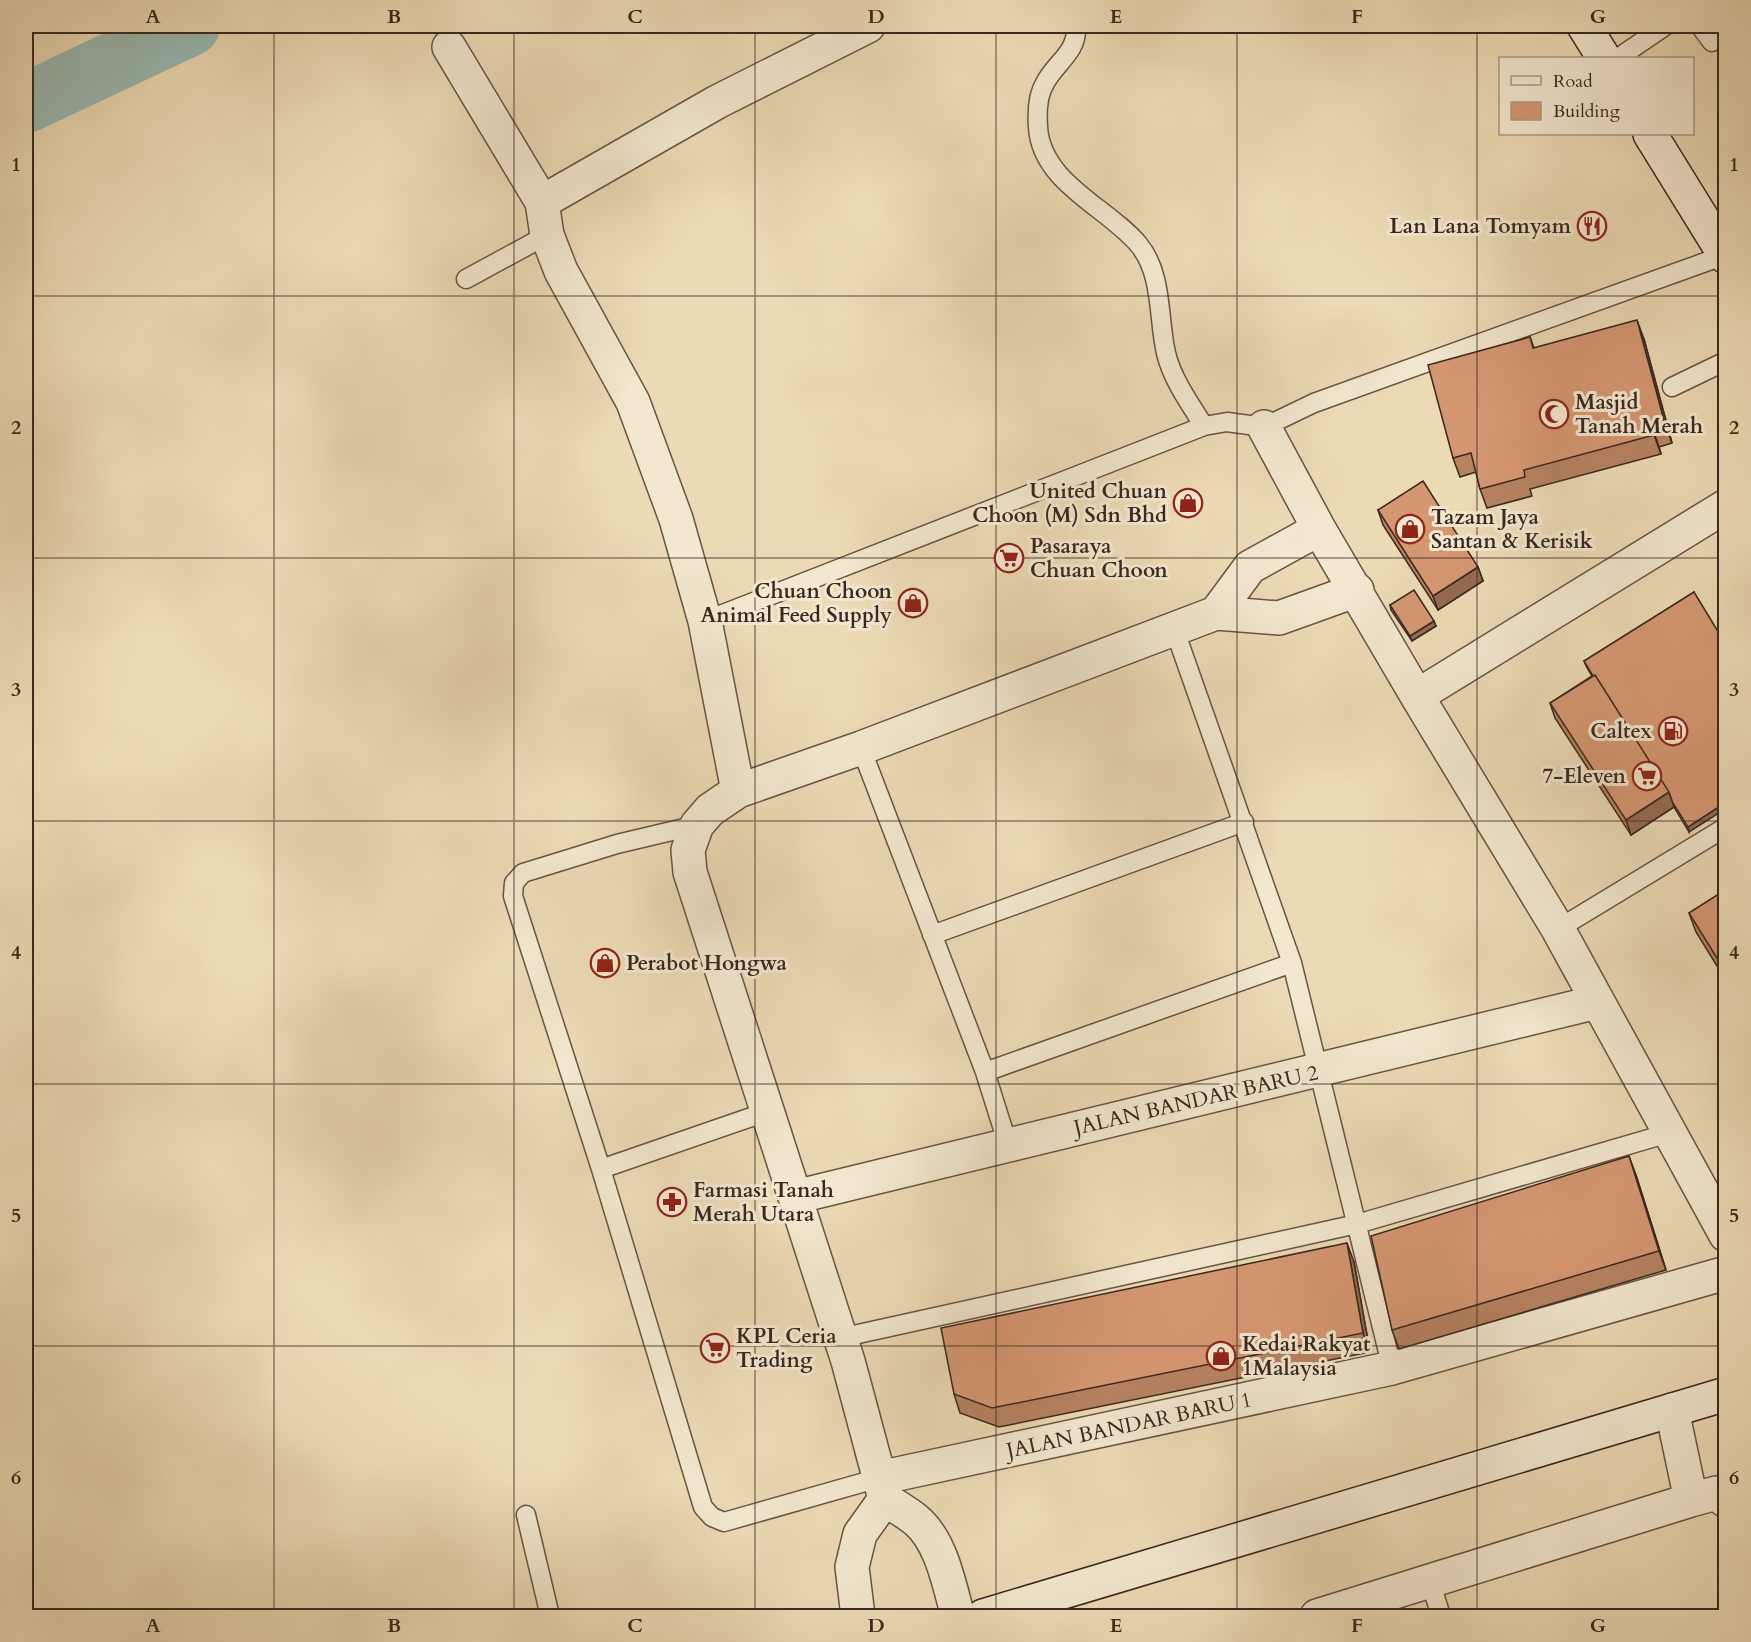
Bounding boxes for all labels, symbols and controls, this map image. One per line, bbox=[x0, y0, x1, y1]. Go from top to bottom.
text: A bbox=[145, 3, 161, 30]
text: B bbox=[387, 3, 401, 30]
text: C bbox=[627, 3, 643, 30]
text: D bbox=[867, 3, 885, 30]
text: E bbox=[1110, 3, 1122, 30]
text: F bbox=[1351, 3, 1363, 30]
text: G bbox=[1590, 3, 1606, 30]
legend bbox=[1499, 57, 1694, 135]
text: Road bbox=[1553, 69, 1593, 94]
text: Building bbox=[1553, 99, 1621, 124]
text: 1 bbox=[11, 151, 21, 178]
text: 1 bbox=[1729, 151, 1739, 178]
restaurant icon: Lan Lana Tomyam bbox=[1576, 210, 1608, 242]
place label: Lan Lana Tomyam bbox=[1389, 212, 1572, 241]
place label: Masjid Tanah Merah bbox=[1575, 388, 1703, 441]
mosque icon: Masjid Tanah Merah bbox=[1538, 398, 1570, 430]
text: 2 bbox=[11, 414, 21, 441]
text: 2 bbox=[1729, 414, 1739, 441]
place label: United Chuan Choon (M) Sdn Bhd bbox=[972, 477, 1167, 530]
shop icon: United Chuan Choon (M) Sdn Bhd bbox=[1172, 487, 1204, 519]
place label: Tazam Jaya Santan & Kerisik bbox=[1431, 503, 1593, 556]
shop icon: Tazam Jaya Santan & Kerisik bbox=[1394, 513, 1426, 545]
place label: Pasaraya Chuan Choon bbox=[1030, 532, 1168, 585]
supermarket icon: Pasaraya Chuan Choon bbox=[993, 542, 1025, 574]
place label: Chuan Choon Animal Feed Supply bbox=[701, 577, 893, 630]
shop icon: Chuan Choon Animal Feed Supply bbox=[897, 587, 929, 619]
text: 3 bbox=[11, 676, 21, 703]
text: 3 bbox=[1729, 676, 1739, 703]
fuel station icon: Caltex bbox=[1657, 715, 1689, 747]
place label: Caltex bbox=[1590, 717, 1653, 746]
supermarket icon: 7-Eleven bbox=[1631, 760, 1663, 792]
place label: 7-Eleven bbox=[1542, 762, 1627, 791]
text: 4 bbox=[11, 939, 21, 966]
text: 4 bbox=[1729, 939, 1739, 966]
shop icon: Perabot Hongwa bbox=[589, 947, 621, 979]
place label: Perabot Hongwa bbox=[626, 949, 787, 978]
street label: JALAN BANDAR BARU 2 bbox=[1068, 1058, 1321, 1143]
place label: Farmasi Tanah Merah Utara bbox=[693, 1176, 834, 1229]
pharmacy icon: Farmasi Tanah Merah Utara bbox=[656, 1186, 688, 1218]
text: 5 bbox=[11, 1202, 21, 1229]
text: 5 bbox=[1729, 1202, 1739, 1229]
place label: KPL Ceria Trading bbox=[736, 1322, 837, 1375]
place label: Kedai Rakyat 1Malaysia bbox=[1242, 1330, 1371, 1383]
supermarket icon: KPL Ceria Trading bbox=[699, 1332, 731, 1364]
shop icon: Kedai Rakyat 1Malaysia bbox=[1205, 1340, 1237, 1372]
street label: JALAN BANDAR BARU 1 bbox=[1001, 1385, 1254, 1466]
text: 6 bbox=[11, 1464, 21, 1491]
text: 6 bbox=[1729, 1464, 1739, 1491]
text: A bbox=[145, 1612, 161, 1639]
text: B bbox=[387, 1612, 401, 1639]
text: C bbox=[627, 1612, 643, 1639]
text: D bbox=[867, 1612, 885, 1639]
text: E bbox=[1110, 1612, 1122, 1639]
text: F bbox=[1351, 1612, 1363, 1639]
text: G bbox=[1590, 1612, 1606, 1639]

